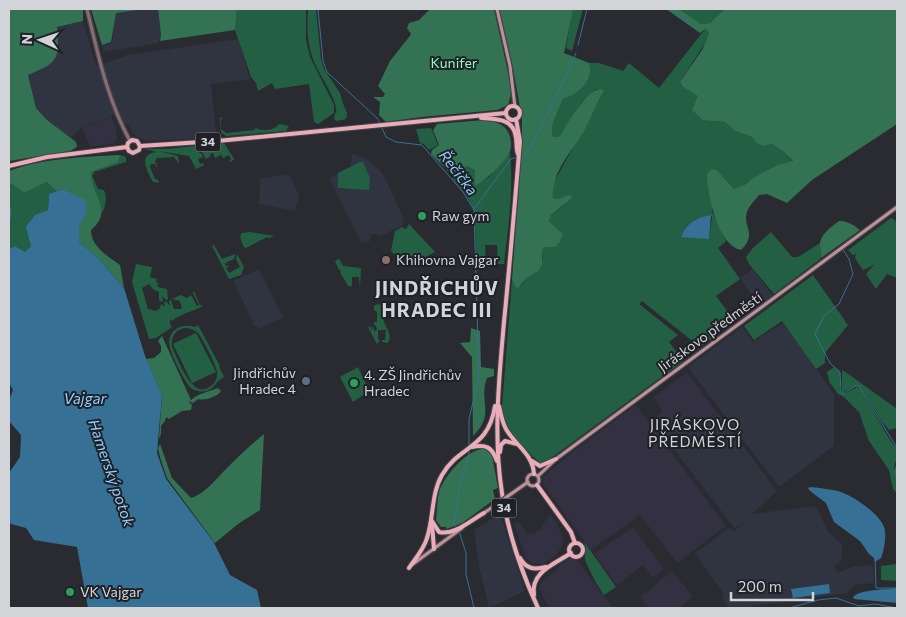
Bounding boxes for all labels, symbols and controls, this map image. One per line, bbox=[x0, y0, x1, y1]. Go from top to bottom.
north arrow bbox=[15, 15, 65, 65]
text: N bbox=[18, 34, 35, 45]
park label: Kunifer bbox=[431, 54, 478, 71]
road number: 34 bbox=[196, 132, 220, 152]
water label: Řečička bbox=[436, 146, 483, 199]
place label: Raw gym bbox=[432, 207, 489, 224]
marker: Raw gym bbox=[416, 210, 428, 222]
place label: Khihovna Vajgar bbox=[396, 251, 499, 268]
marker: Khihovna Vajgar bbox=[380, 254, 392, 266]
district label: JINDŘICHŮV HRADEC III bbox=[375, 274, 499, 321]
street label: Jiráskovo předměstí bbox=[654, 288, 765, 375]
place label: Jindřichův Hradec 4 bbox=[233, 364, 297, 397]
place label: 4. ZŠ Jindřichův Hradec bbox=[364, 366, 462, 399]
marker: Jindřichův Hradec 4 bbox=[300, 375, 312, 387]
marker: 4. ZŠ Jindřichův Hradec bbox=[348, 377, 360, 389]
water label: Vajgar bbox=[63, 389, 108, 407]
district label: JIRÁSKOVO PŘEDMĚSTÍ bbox=[648, 414, 742, 450]
water label: Hamerský potok bbox=[85, 417, 139, 529]
road number: 34 bbox=[492, 498, 516, 518]
scale bar bbox=[731, 570, 814, 602]
text: 200 m bbox=[738, 577, 782, 595]
place label: VK Vajgar bbox=[80, 583, 142, 600]
marker: VK Vajgar bbox=[64, 586, 76, 598]

